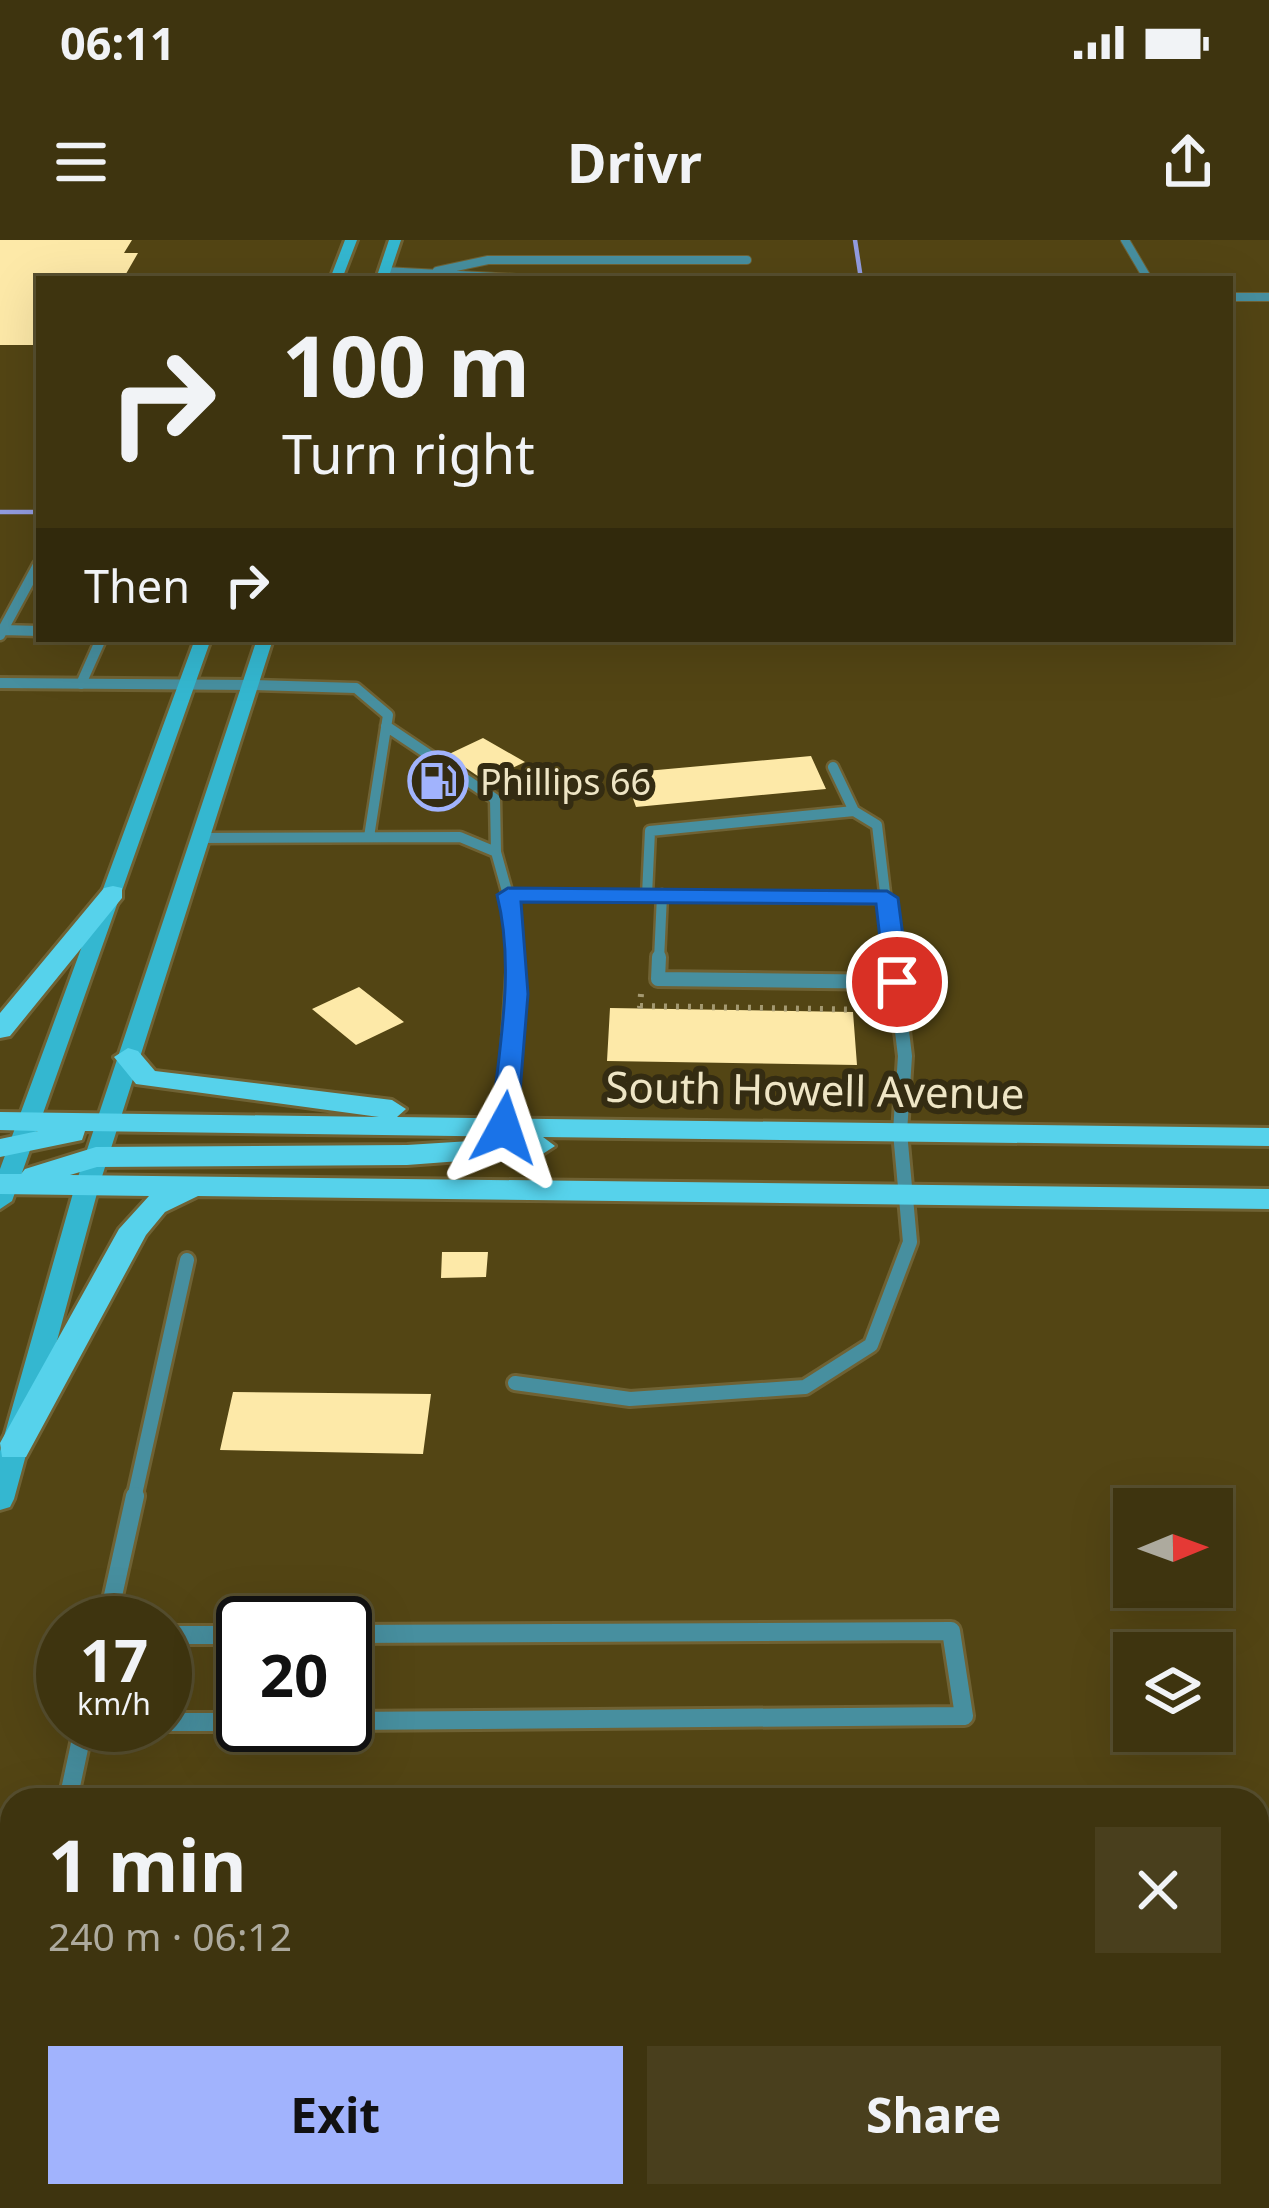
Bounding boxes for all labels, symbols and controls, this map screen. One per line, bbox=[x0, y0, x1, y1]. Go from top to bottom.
text: 06:11 bbox=[60, 12, 176, 73]
text: Drivr bbox=[567, 125, 702, 199]
icon: menu bbox=[48, 129, 114, 195]
icon: share bbox=[1155, 129, 1221, 195]
text: 100 m bbox=[282, 307, 530, 422]
icon: right bbox=[84, 324, 240, 480]
text: Turn right bbox=[282, 416, 535, 490]
icon: right bbox=[214, 552, 280, 618]
text: Then bbox=[84, 555, 190, 616]
fuel station icon: Phillips 66 bbox=[407, 750, 469, 812]
place label: Phillips 66 bbox=[480, 757, 651, 806]
pin bbox=[846, 931, 948, 1033]
icon: arrive bbox=[864, 949, 930, 1015]
street label: South Howell Avenue bbox=[605, 1057, 1025, 1121]
position arrow bbox=[441, 1065, 567, 1191]
north arrow bbox=[1113, 1488, 1233, 1608]
map controls bbox=[1113, 1488, 1233, 1752]
speed limit sign: 20 bbox=[216, 1596, 372, 1752]
text: 17 bbox=[80, 1618, 148, 1700]
button: layers bbox=[1113, 1632, 1233, 1752]
text: km/h bbox=[77, 1683, 151, 1724]
text: 1 min bbox=[48, 1815, 246, 1913]
button: close bbox=[1095, 1827, 1221, 1953]
text: 240 m · 06:12 bbox=[48, 1909, 292, 1962]
button: Exit bbox=[48, 2046, 623, 2184]
button: Share bbox=[647, 2046, 1221, 2184]

